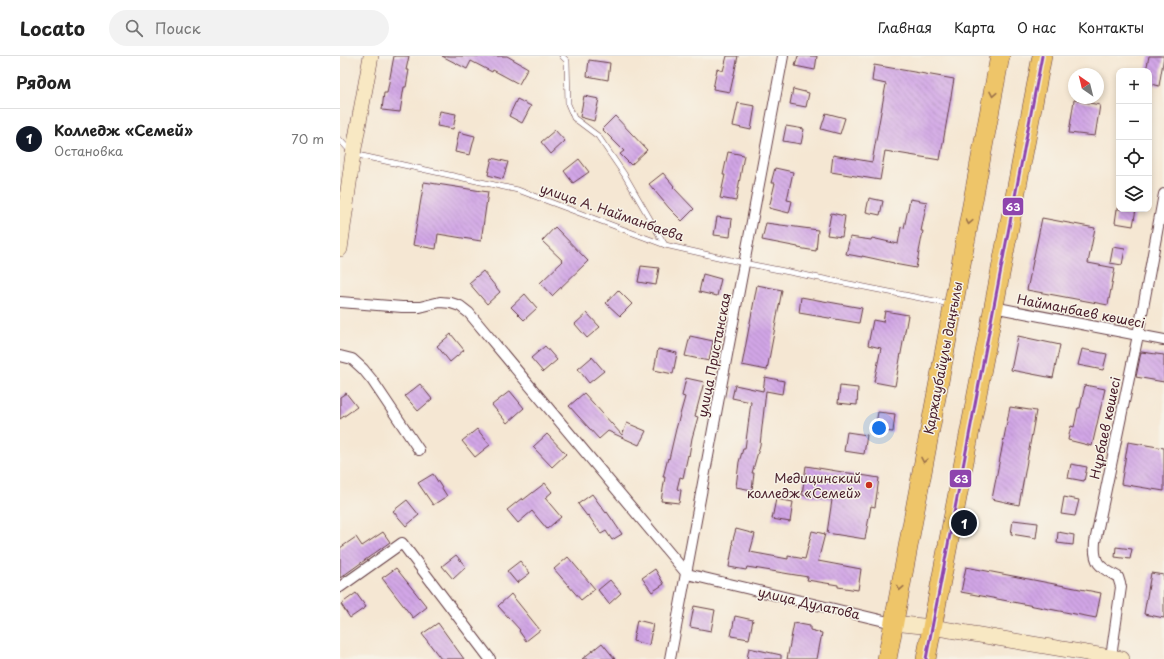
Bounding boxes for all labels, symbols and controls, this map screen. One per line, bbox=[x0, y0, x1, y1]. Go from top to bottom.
search box bbox=[109, 10, 389, 46]
text: Locato bbox=[20, 14, 85, 42]
text: Поиск bbox=[155, 16, 201, 39]
icon: search bbox=[123, 17, 145, 39]
text: Главная bbox=[878, 17, 932, 38]
text: Карта bbox=[954, 17, 995, 38]
text: О нас bbox=[1017, 17, 1056, 38]
text: Контакты bbox=[1078, 17, 1144, 38]
north arrow bbox=[1068, 68, 1104, 104]
map controls bbox=[1116, 68, 1152, 212]
button: + bbox=[1116, 68, 1152, 104]
text: Рядом bbox=[16, 69, 71, 95]
one-way arrow bbox=[989, 91, 997, 97]
button: − bbox=[1116, 104, 1152, 140]
text: Колледж «Семей» bbox=[54, 118, 193, 141]
text: 1 bbox=[26, 129, 32, 148]
text: 70 m bbox=[291, 129, 324, 148]
button: locate bbox=[1116, 140, 1152, 176]
text: Остановка bbox=[54, 141, 123, 160]
button: layers bbox=[1116, 176, 1152, 212]
street label: улица А. Найманбаева bbox=[538, 178, 688, 245]
line badge: 63 bbox=[1002, 197, 1024, 216]
text: 63 bbox=[1006, 198, 1020, 215]
one-way arrow bbox=[965, 219, 973, 225]
street label: Қаржаубайұлы даңғылы bbox=[918, 280, 967, 436]
street label: Найманбаев көшесі bbox=[1015, 289, 1147, 332]
street label: улица Пристанская bbox=[692, 291, 735, 419]
street label: Нұрбаев көшесі bbox=[1084, 375, 1125, 481]
your location bbox=[869, 418, 889, 438]
one-way arrow bbox=[920, 457, 929, 463]
place label: Медицинский колледж «Семей» bbox=[747, 468, 861, 502]
line badge: 63 bbox=[949, 469, 972, 488]
text: 63 bbox=[954, 470, 968, 487]
marker: Медицинский колледж «Семей» bbox=[864, 480, 874, 490]
pin: 1 bbox=[951, 508, 977, 538]
street label: улица Дулатова bbox=[756, 582, 863, 624]
one-way arrow bbox=[896, 585, 905, 591]

